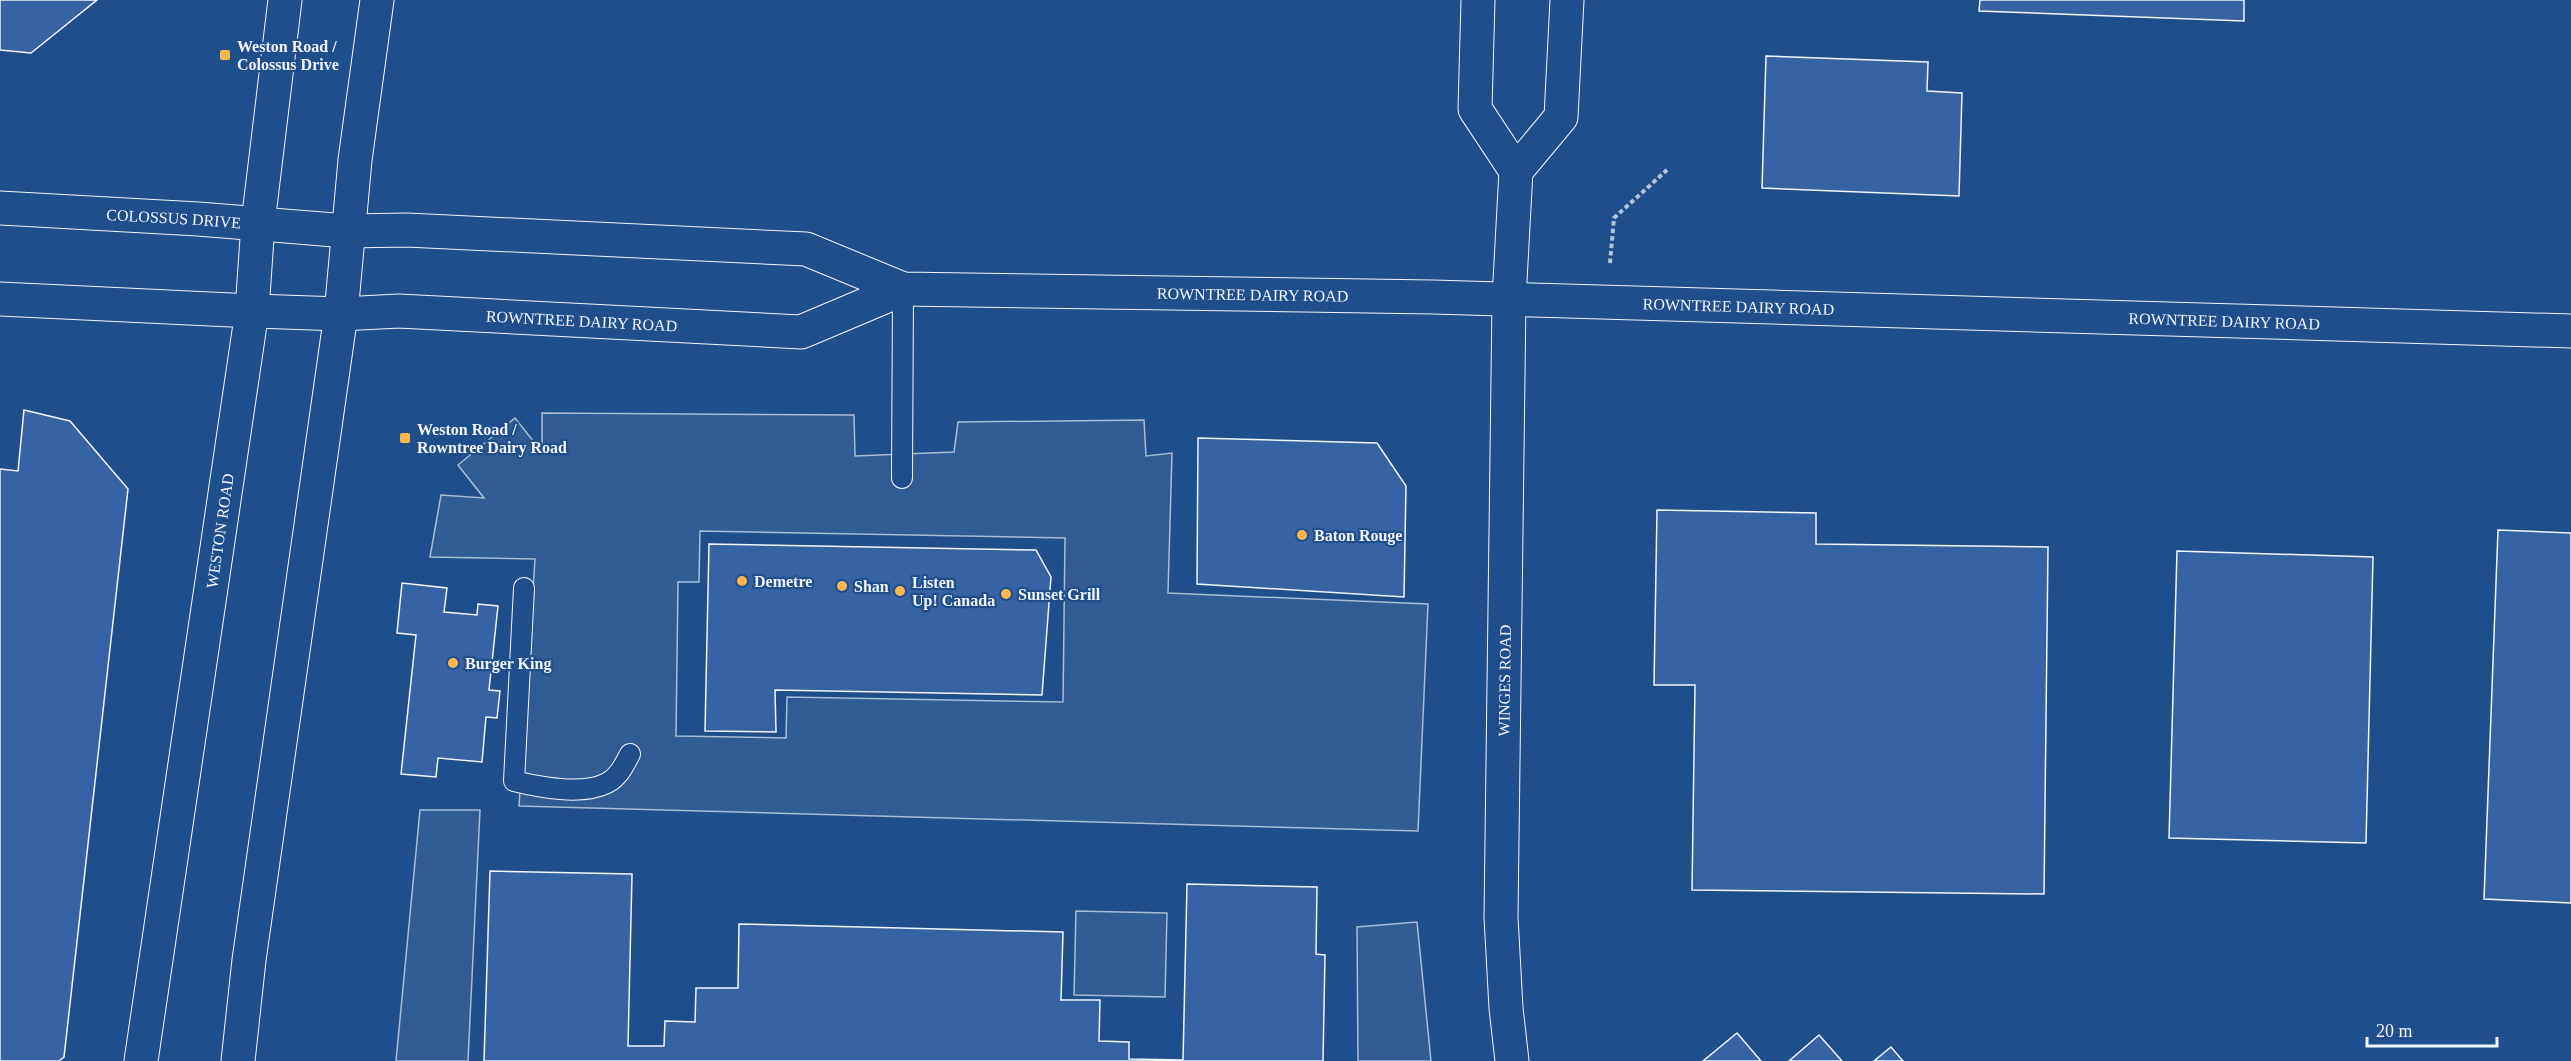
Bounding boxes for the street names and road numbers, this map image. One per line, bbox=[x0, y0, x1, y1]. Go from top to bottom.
street label: COLOSSUS DRIVE bbox=[106, 206, 242, 231]
street label: ROWNTREE DAIRY ROAD bbox=[1157, 285, 1348, 305]
street label: ROWNTREE DAIRY ROAD bbox=[1642, 295, 1834, 318]
street label: ROWNTREE DAIRY ROAD bbox=[486, 308, 678, 335]
street label: ROWNTREE DAIRY ROAD bbox=[2128, 310, 2320, 332]
street label: WESTON ROAD bbox=[203, 472, 237, 589]
street label: WINGES ROAD bbox=[1495, 625, 1514, 736]

